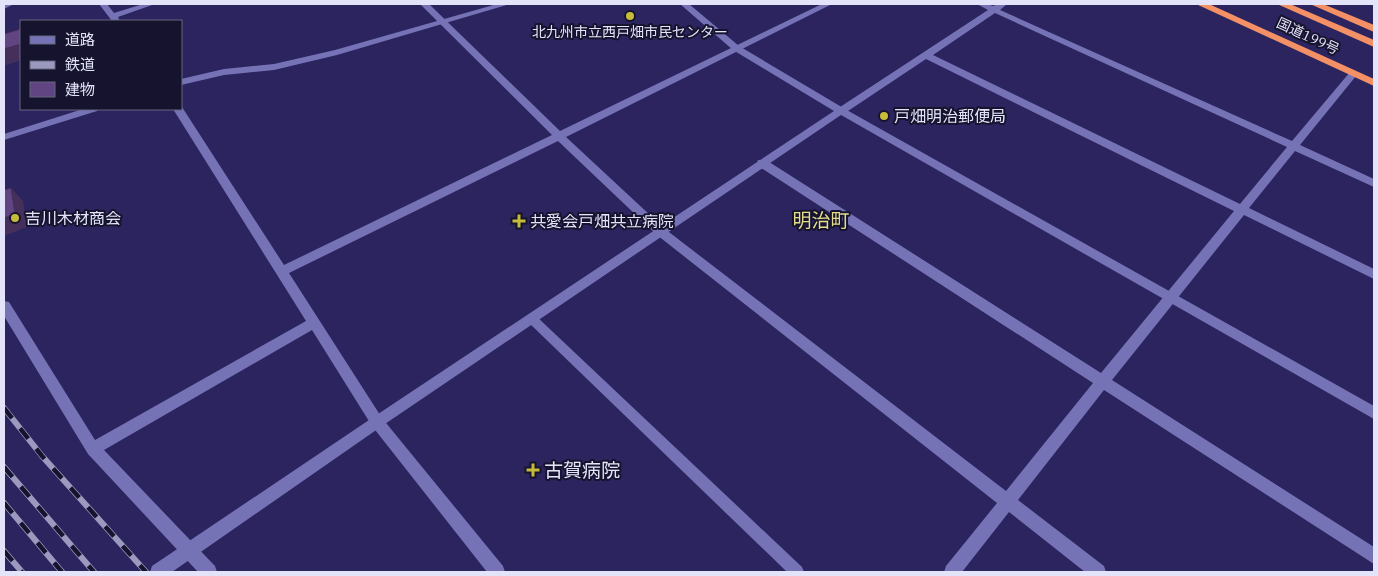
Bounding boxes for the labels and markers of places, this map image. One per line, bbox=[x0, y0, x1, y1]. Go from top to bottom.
marker: 北九州市立西戸畑市民センター bbox=[624, 10, 636, 22]
place label: 北九州市立西戸畑市民センター bbox=[532, 23, 728, 41]
place label: 戸畑明治郵便局 bbox=[894, 106, 1006, 126]
marker: 戸畑明治郵便局 bbox=[878, 110, 890, 122]
place label: 吉川木材商会 bbox=[25, 208, 121, 228]
place label: 共愛会戸畑共立病院 bbox=[530, 211, 674, 231]
marker: 吉川木材商会 bbox=[9, 212, 21, 224]
marker: 共愛会戸畑共立病院 bbox=[512, 214, 526, 228]
place label: 古賀病院 bbox=[544, 458, 620, 482]
marker: 古賀病院 bbox=[526, 463, 540, 477]

